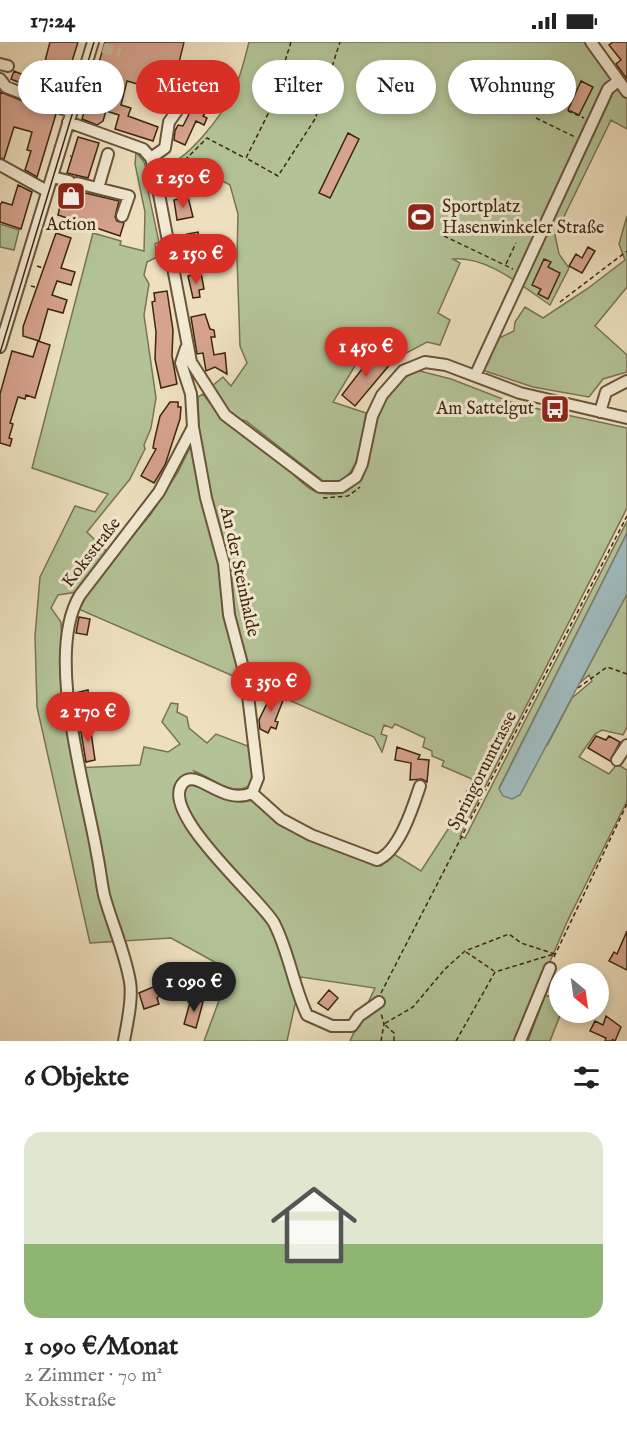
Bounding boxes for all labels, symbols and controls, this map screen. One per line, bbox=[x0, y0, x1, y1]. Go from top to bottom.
text: 17:24 bbox=[30, 7, 75, 35]
chip: Kaufen bbox=[18, 60, 124, 114]
chip: Mieten bbox=[136, 60, 240, 114]
chip: Filter bbox=[252, 60, 344, 114]
chip: Neu bbox=[356, 60, 436, 114]
chip: Wohnung bbox=[448, 60, 576, 114]
pin: 1 250 € bbox=[128, 158, 238, 209]
text: 1 250 € bbox=[156, 165, 210, 190]
shop icon: Action bbox=[55, 180, 87, 212]
place label: Sportplatz Hasenwinkeler Straße bbox=[442, 196, 604, 240]
sports icon: Sportplatz Hasenwinkeler Straße bbox=[405, 201, 437, 233]
place label: Action bbox=[45, 214, 96, 237]
pin: 2 150 € bbox=[141, 234, 251, 285]
text: 2 150 € bbox=[169, 241, 223, 266]
pin: 1 450 € bbox=[311, 327, 421, 378]
text: 1 450 € bbox=[339, 334, 393, 359]
bus stop icon: Am Sattelgut bbox=[539, 393, 571, 425]
place label: Am Sattelgut bbox=[435, 398, 534, 421]
street label: An der Steinhalde bbox=[214, 504, 264, 639]
street label: Koksstraße bbox=[57, 513, 127, 593]
pin: 1 350 € bbox=[216, 662, 326, 713]
text: 1 350 € bbox=[245, 669, 297, 694]
pin: 2 170 € bbox=[33, 692, 143, 743]
text: 2 170 € bbox=[60, 699, 116, 724]
street label: Springorumtrasse bbox=[443, 708, 523, 834]
pin: 1 090 € bbox=[139, 962, 249, 1013]
north arrow bbox=[549, 963, 609, 1023]
map controls bbox=[549, 963, 609, 1023]
text: 1 090 € bbox=[166, 969, 222, 994]
text: 6 Objekte bbox=[24, 1061, 129, 1094]
icon: filters bbox=[570, 1061, 603, 1094]
icon: home bbox=[260, 1171, 368, 1279]
text: 1 090 €/Monat bbox=[24, 1330, 178, 1363]
text: 2 Zimmer · 70 m² bbox=[24, 1363, 162, 1388]
text: Koksstraße bbox=[24, 1388, 116, 1413]

